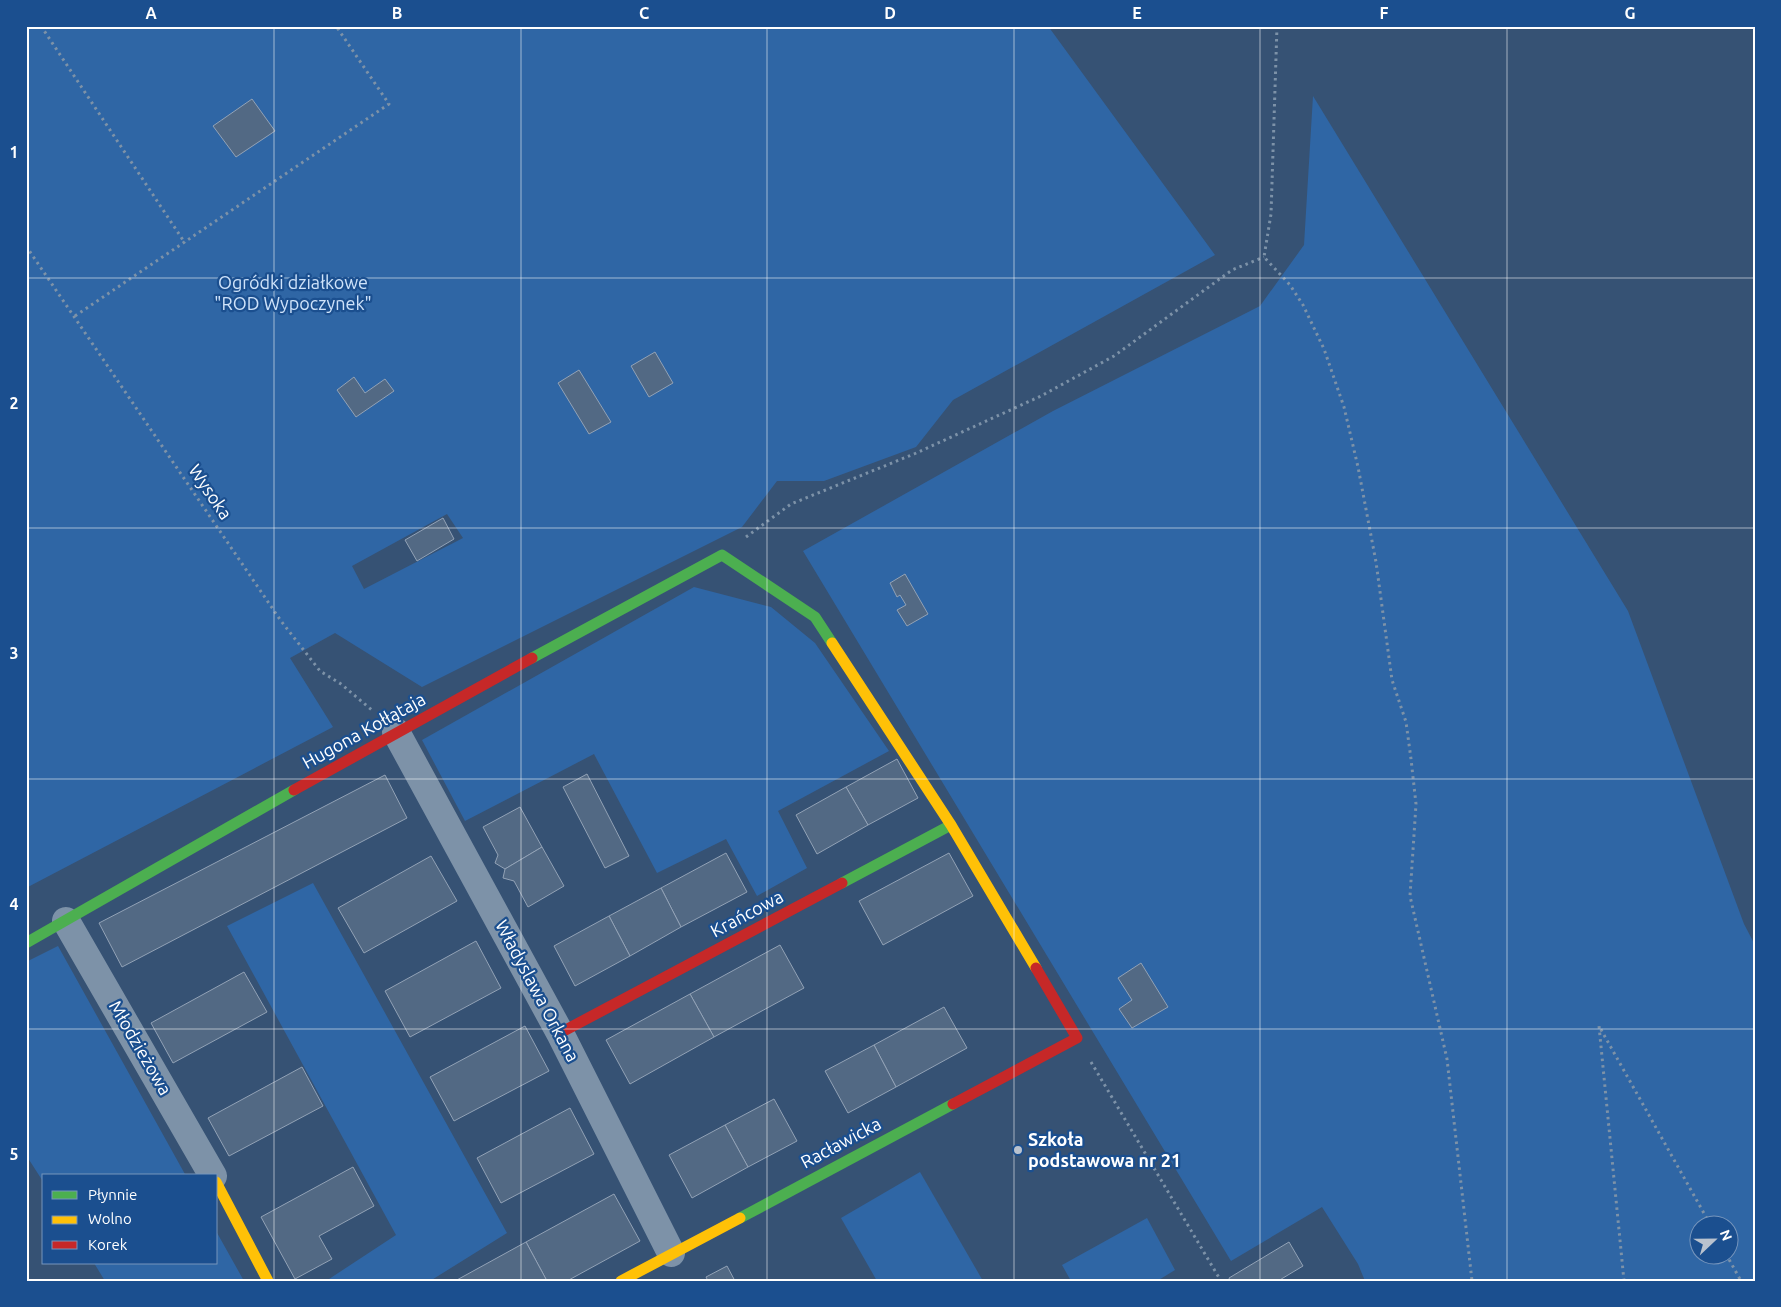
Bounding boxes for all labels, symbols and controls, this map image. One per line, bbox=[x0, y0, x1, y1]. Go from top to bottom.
text: A bbox=[145, 4, 157, 22]
text: B bbox=[392, 4, 402, 22]
text: C bbox=[639, 4, 649, 22]
text: D bbox=[884, 4, 896, 22]
text: E bbox=[1132, 4, 1142, 22]
text: F bbox=[1380, 4, 1389, 22]
text: G bbox=[1624, 4, 1636, 22]
text: 1 bbox=[9, 143, 19, 161]
park label: Ogródki działkowe "ROD Wypoczynek" bbox=[214, 272, 372, 313]
text: 2 bbox=[9, 394, 19, 412]
street label: Wysoka bbox=[185, 460, 236, 523]
text: 3 bbox=[9, 644, 19, 662]
street label: Hugona Kołłątaja bbox=[299, 688, 428, 772]
street label: Krańcowa bbox=[707, 886, 786, 941]
text: 4 bbox=[9, 895, 19, 913]
street label: Władyslawa Orkana bbox=[492, 916, 584, 1065]
street label: Młodzieżowa bbox=[106, 997, 176, 1098]
street label: Racławicka bbox=[797, 1113, 884, 1172]
place label: Szkoła podstawowa nr 21 bbox=[1028, 1129, 1181, 1170]
marker: Szkoła podstawowa nr 21 bbox=[1012, 1144, 1024, 1156]
text: 5 bbox=[9, 1145, 19, 1163]
legend bbox=[42, 1174, 218, 1264]
text: Płynnie bbox=[88, 1186, 137, 1203]
text: Wolno bbox=[88, 1210, 132, 1227]
north arrow bbox=[1688, 1214, 1738, 1264]
text: N bbox=[1717, 1227, 1735, 1243]
text: Korek bbox=[88, 1236, 128, 1253]

